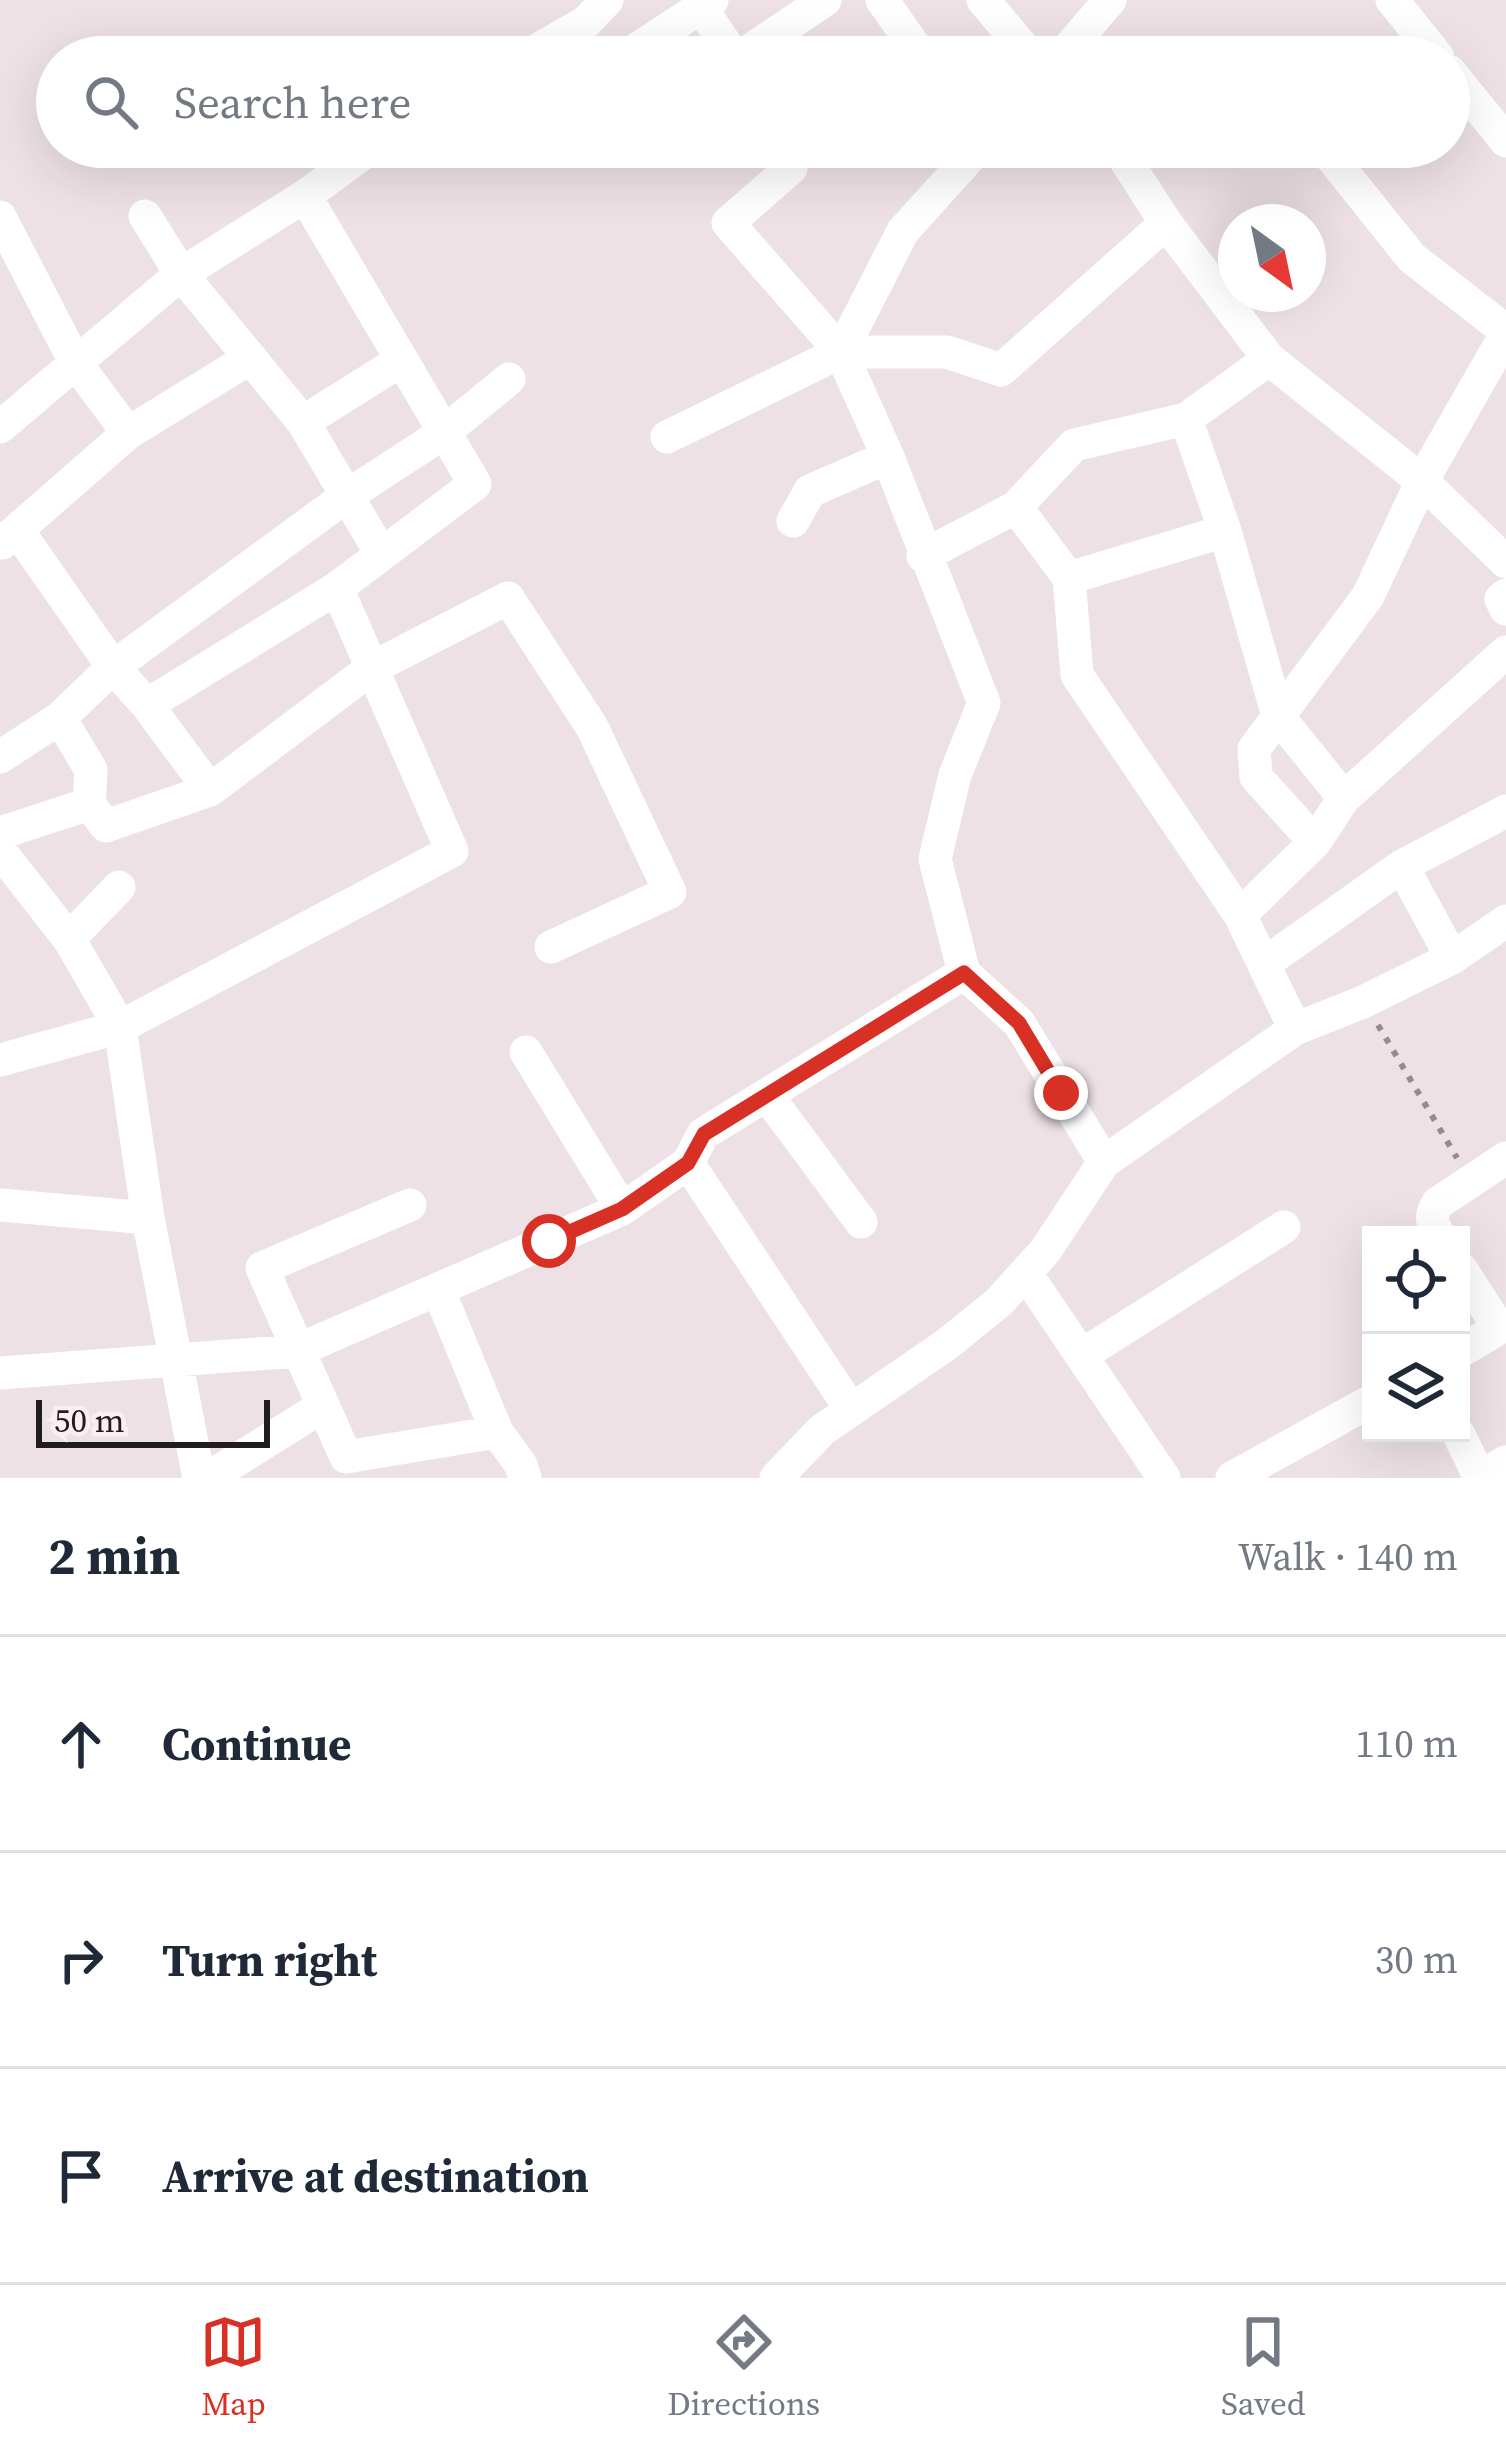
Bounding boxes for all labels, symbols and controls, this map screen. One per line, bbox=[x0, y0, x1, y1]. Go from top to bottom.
search box bbox=[36, 36, 1470, 168]
icon: search bbox=[78, 69, 144, 135]
text: Search here bbox=[174, 71, 411, 133]
north arrow bbox=[1218, 204, 1326, 312]
route end bbox=[1034, 1066, 1088, 1120]
route start bbox=[522, 1214, 576, 1268]
map controls bbox=[1362, 1226, 1470, 1442]
button: locate bbox=[1362, 1226, 1470, 1334]
button: layers bbox=[1362, 1334, 1470, 1442]
scale bar bbox=[36, 1394, 270, 1447]
text: 50 m bbox=[54, 1398, 124, 1443]
text: 2 min bbox=[48, 1521, 180, 1591]
text: Walk · 140 m bbox=[1238, 1530, 1458, 1583]
icon: ahead bbox=[48, 1711, 114, 1777]
text: Continue bbox=[162, 1713, 351, 1775]
text: 110 m bbox=[1355, 1717, 1458, 1770]
icon: right bbox=[48, 1927, 114, 1993]
text: Turn right bbox=[162, 1929, 377, 1991]
text: 30 m bbox=[1375, 1933, 1458, 1986]
icon: arrive bbox=[48, 2143, 114, 2209]
text: Arrive at destination bbox=[162, 2145, 589, 2207]
tab: Map bbox=[200, 2309, 266, 2426]
tab: Directions bbox=[667, 2309, 820, 2426]
tab: Saved bbox=[1221, 2309, 1306, 2426]

